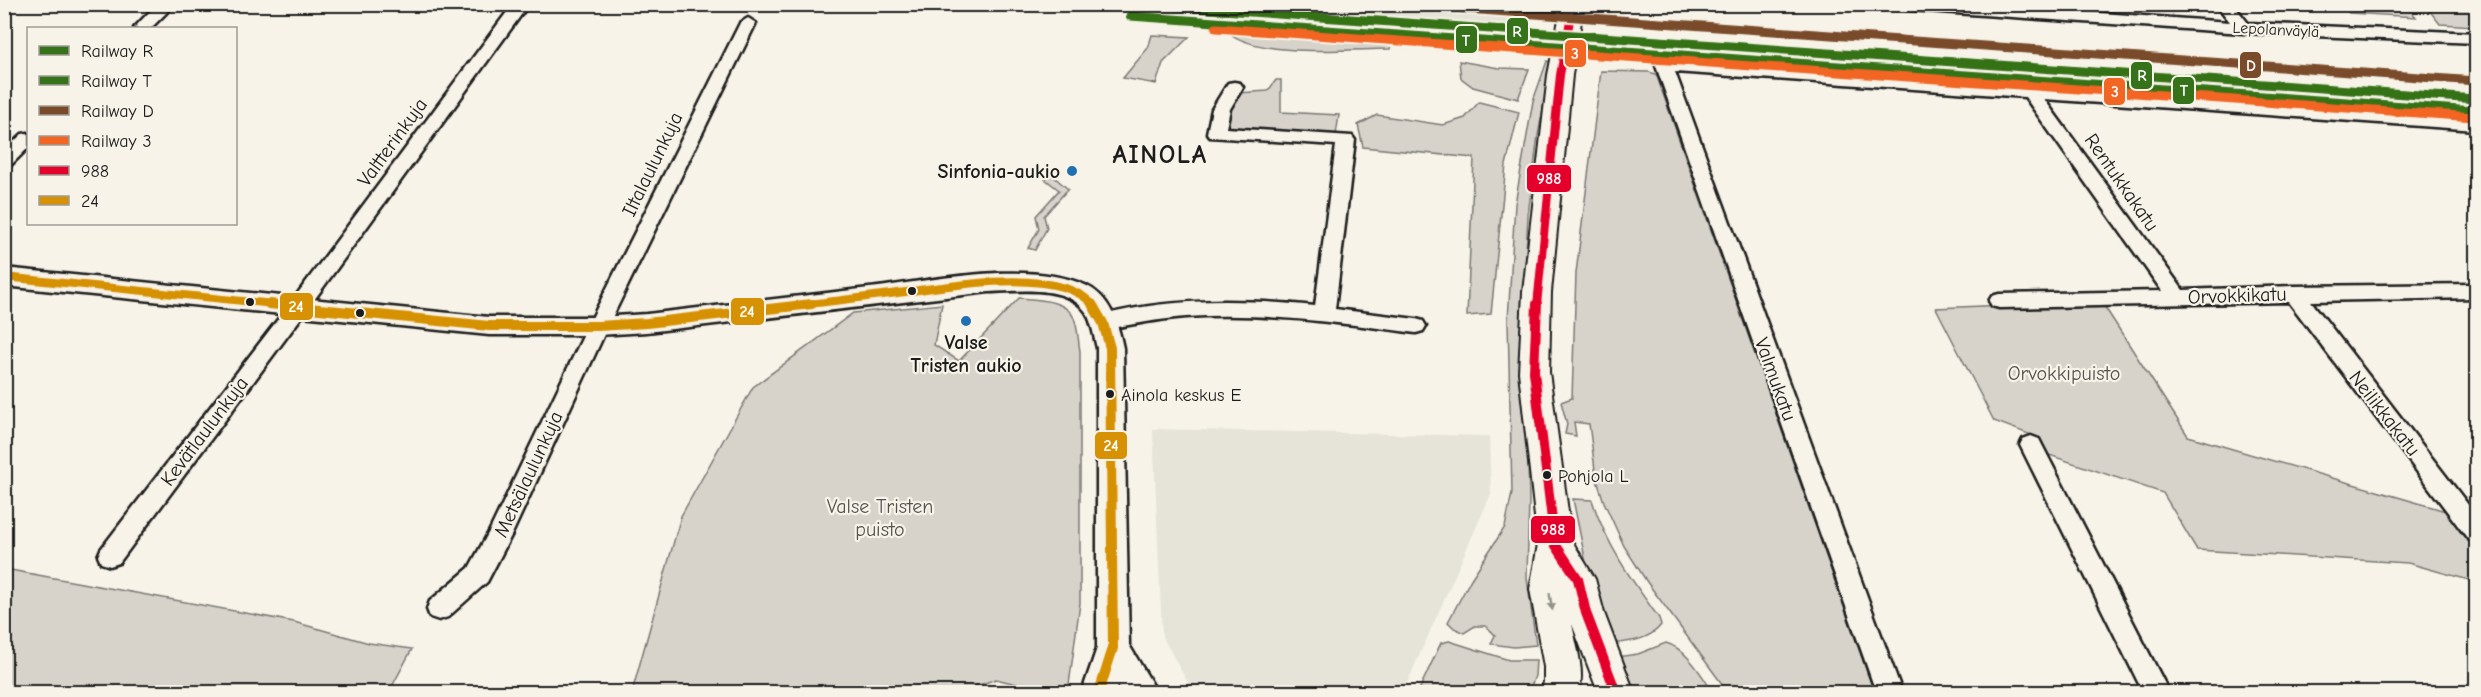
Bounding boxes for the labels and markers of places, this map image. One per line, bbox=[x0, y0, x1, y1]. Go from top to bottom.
place label: Sinfonia-aukio bbox=[937, 160, 1060, 183]
marker: Sinfonia-aukio bbox=[1065, 164, 1079, 178]
unlabelled marker bbox=[906, 285, 918, 297]
unlabelled marker bbox=[244, 296, 256, 308]
unlabelled marker bbox=[354, 307, 366, 319]
marker: Valse Tristen aukio bbox=[959, 314, 973, 328]
place label: Valse Tristen aukio bbox=[910, 331, 1022, 377]
place label: Ainola keskus E bbox=[1121, 385, 1242, 406]
marker: Ainola keskus E bbox=[1104, 388, 1116, 400]
place label: Pohjola L bbox=[1558, 466, 1629, 487]
marker: Pohjola L bbox=[1541, 469, 1553, 481]

